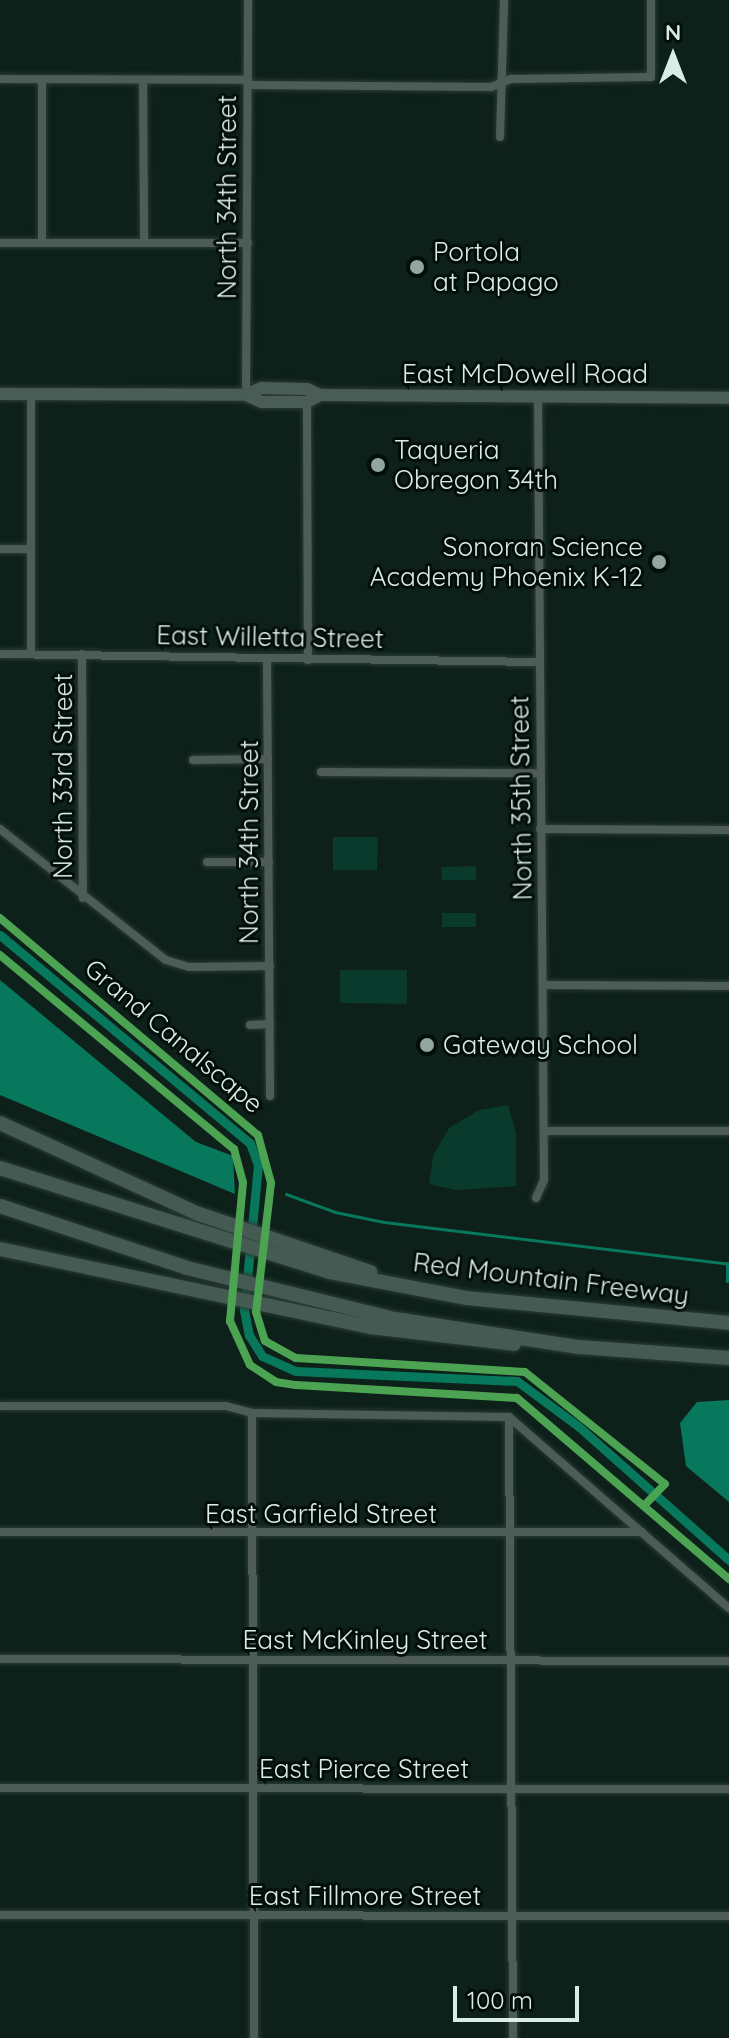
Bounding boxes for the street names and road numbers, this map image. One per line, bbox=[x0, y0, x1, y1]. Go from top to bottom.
street label: North 34th Street bbox=[211, 95, 243, 299]
street label: East McDowell Road bbox=[402, 358, 648, 390]
street label: East Willetta Street bbox=[156, 619, 384, 655]
street label: North 33rd Street bbox=[47, 673, 79, 879]
street label: North 35th Street bbox=[504, 695, 538, 901]
street label: North 34th Street bbox=[233, 740, 265, 944]
street label: Grand Canalscape bbox=[79, 952, 269, 1120]
street label: Red Mountain Freeway bbox=[411, 1247, 691, 1311]
street label: East Garfield Street bbox=[205, 1498, 437, 1530]
street label: East McKinley Street bbox=[243, 1624, 487, 1656]
street label: East Pierce Street bbox=[259, 1753, 469, 1785]
street label: East Fillmore Street bbox=[249, 1880, 481, 1912]

